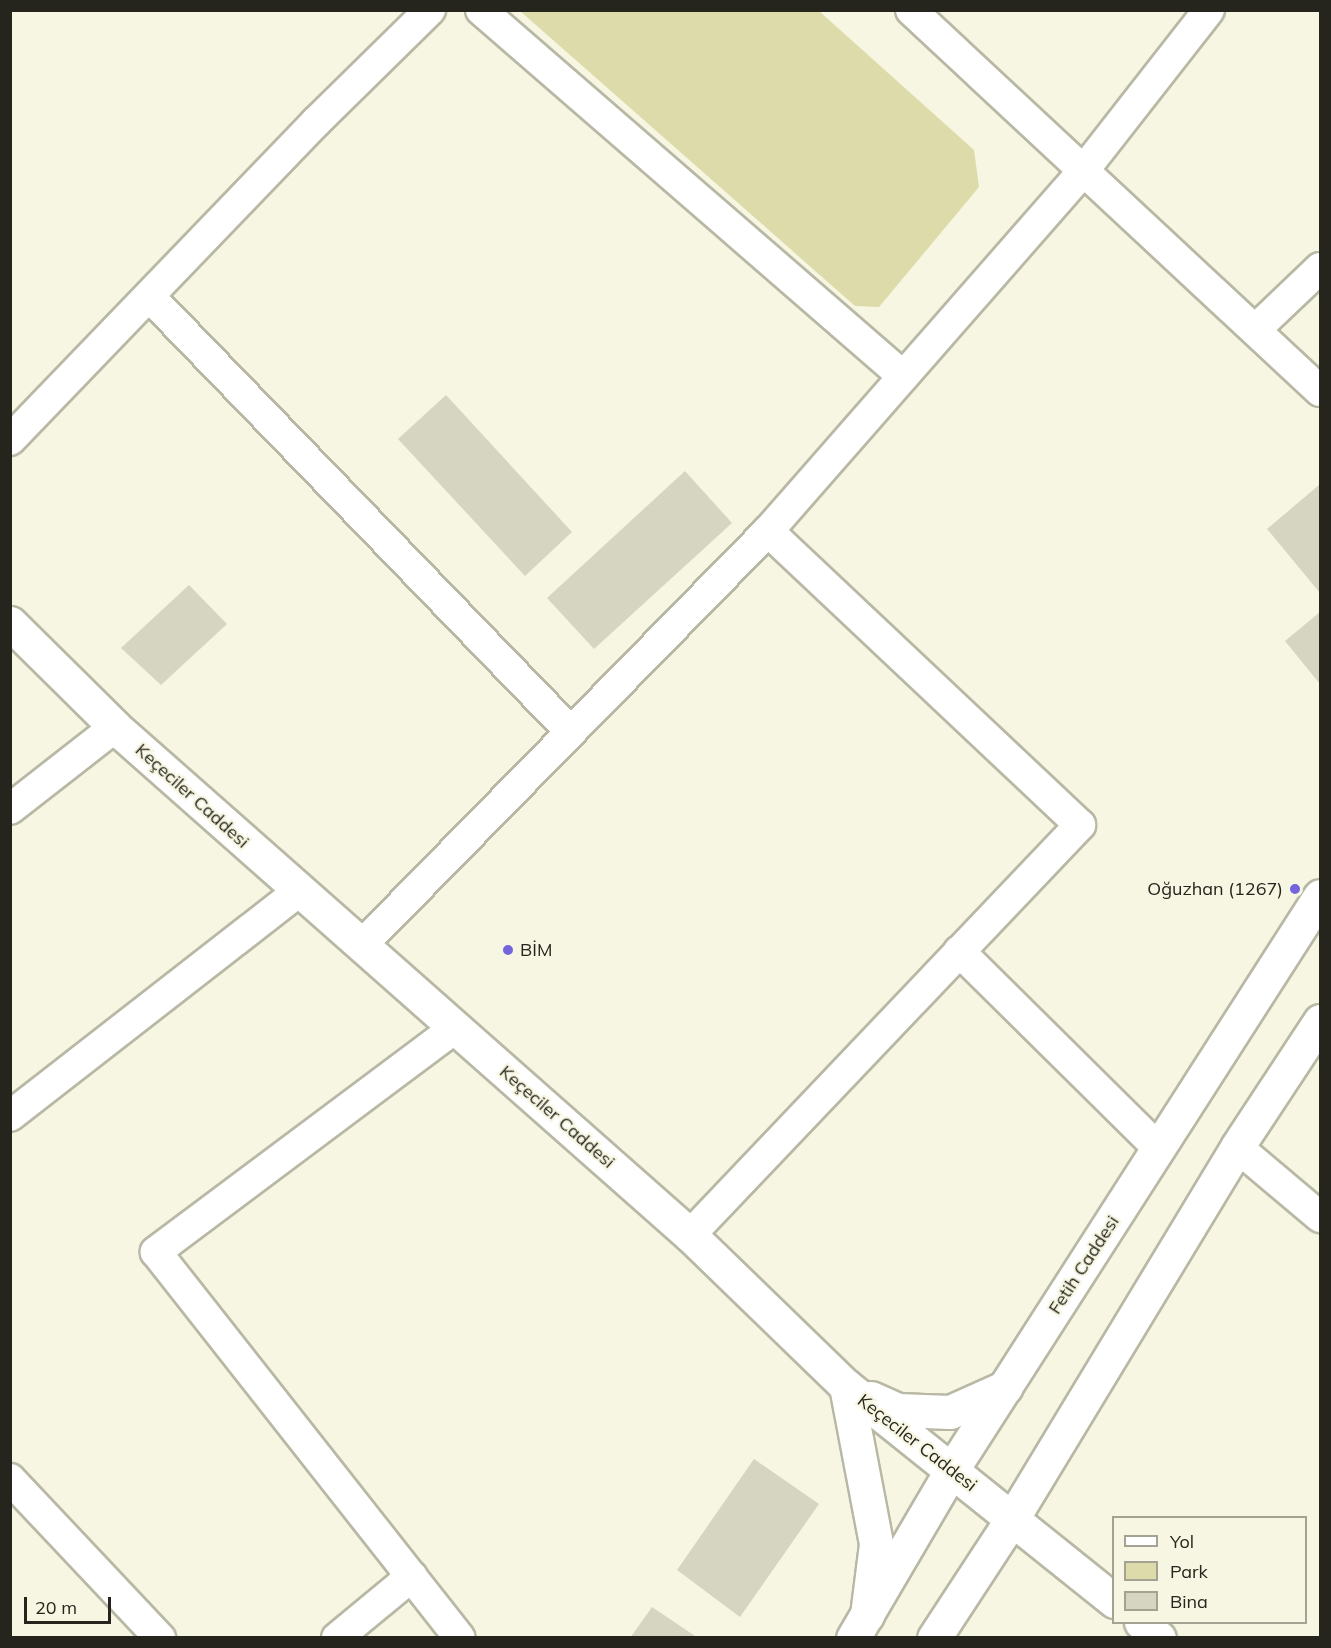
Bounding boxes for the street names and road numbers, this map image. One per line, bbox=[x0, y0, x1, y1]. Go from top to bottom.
street label: Keçeciler Caddesi bbox=[131, 739, 253, 853]
street label: Keçeciler Caddesi bbox=[495, 1061, 619, 1173]
street label: Fetih Caddesi bbox=[1044, 1212, 1124, 1318]
street label: Keçeciler Caddesi bbox=[853, 1390, 981, 1496]

